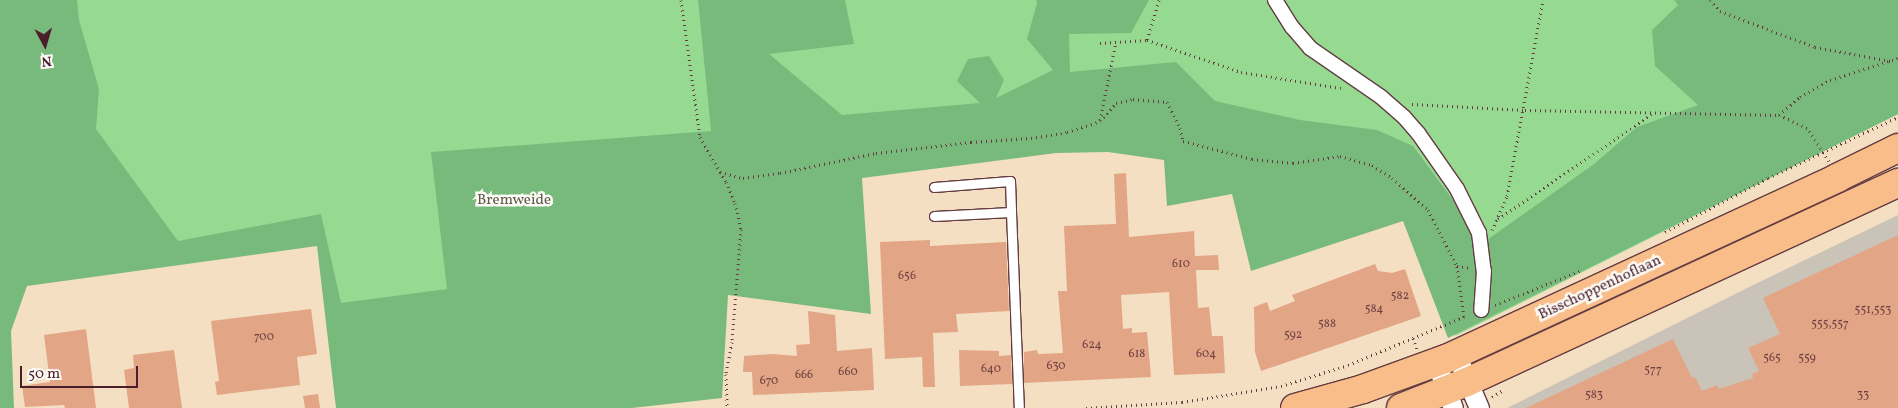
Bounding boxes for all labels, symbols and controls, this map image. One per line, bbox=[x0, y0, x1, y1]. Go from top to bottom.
north arrow bbox=[20, 20, 70, 70]
text: N bbox=[41, 50, 53, 70]
park label: Bremweide bbox=[477, 192, 551, 210]
street label: Bisschoppenhoflaan bbox=[1536, 252, 1664, 324]
house number: 610 bbox=[1172, 258, 1190, 272]
house number: 656 bbox=[898, 270, 916, 284]
house number: 582 bbox=[1391, 290, 1409, 304]
house number: 584 bbox=[1365, 303, 1383, 317]
house number: 551,553 bbox=[1855, 304, 1891, 318]
house number: 588 bbox=[1318, 318, 1336, 332]
house number: 555,557 bbox=[1811, 318, 1849, 332]
house number: 592 bbox=[1284, 329, 1302, 343]
house number: 700 bbox=[254, 331, 274, 345]
house number: 624 bbox=[1082, 339, 1102, 353]
house number: 618 bbox=[1129, 348, 1145, 362]
house number: 604 bbox=[1196, 348, 1216, 362]
house number: 565 bbox=[1763, 352, 1781, 366]
house number: 559 bbox=[1798, 352, 1816, 366]
scale bar bbox=[22, 356, 140, 388]
house number: 630 bbox=[1046, 360, 1066, 374]
house number: 640 bbox=[981, 363, 1001, 377]
text: 50 m bbox=[28, 364, 60, 385]
house number: 577 bbox=[1644, 364, 1662, 378]
house number: 660 bbox=[838, 366, 858, 380]
house number: 666 bbox=[795, 369, 813, 383]
house number: 670 bbox=[760, 375, 778, 389]
house number: 583 bbox=[1585, 389, 1603, 403]
house number: 33 bbox=[1857, 389, 1869, 403]

